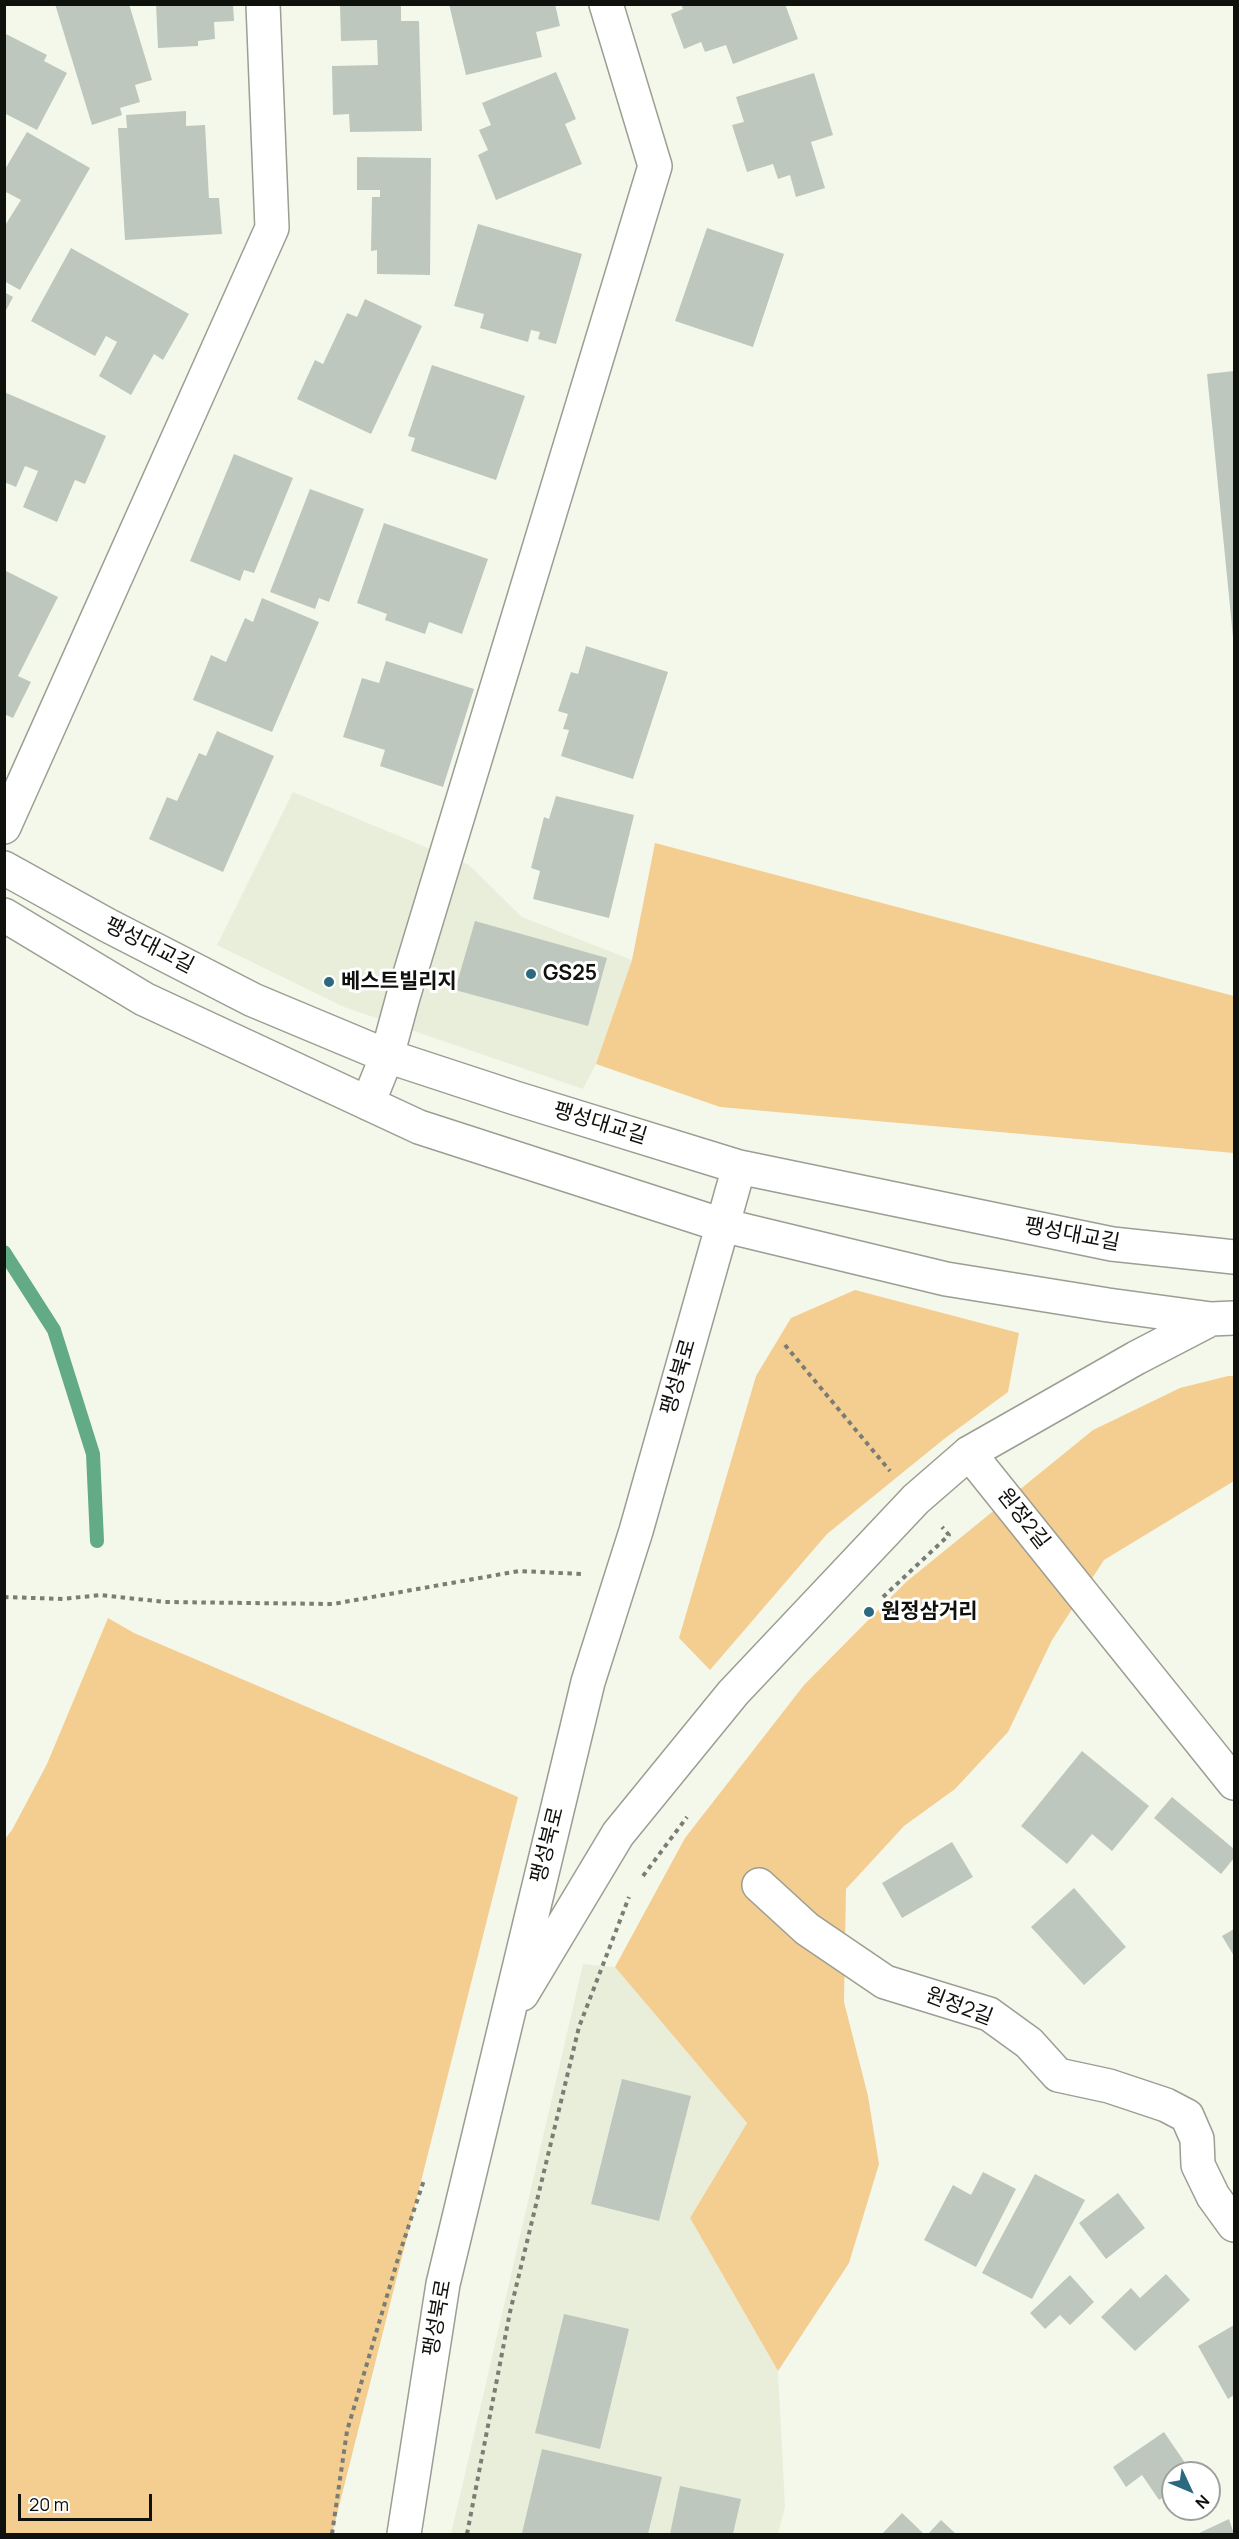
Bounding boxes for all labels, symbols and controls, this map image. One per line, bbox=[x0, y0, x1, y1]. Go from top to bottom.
street label: 팽성대교길 bbox=[100, 913, 198, 979]
place label: GS25 bbox=[543, 961, 597, 987]
marker: GS25 bbox=[524, 967, 538, 981]
place label: 베스트빌리지 bbox=[341, 969, 457, 995]
marker: 베스트빌리지 bbox=[322, 975, 336, 989]
street label: 팽성대교길 bbox=[550, 1098, 650, 1150]
street label: 팽성대교길 bbox=[1022, 1213, 1122, 1257]
street label: 팽성북로 bbox=[656, 1336, 702, 1418]
street label: 원정2길 bbox=[992, 1484, 1054, 1554]
place label: 원정삼거리 bbox=[881, 1599, 978, 1625]
marker: 원정삼거리 bbox=[862, 1605, 876, 1619]
street label: 팽성북로 bbox=[526, 1804, 570, 1886]
street label: 원정2길 bbox=[922, 1983, 996, 2031]
street label: 팽성북로 bbox=[419, 2278, 457, 2358]
north arrow bbox=[1161, 2461, 1221, 2521]
scale bar bbox=[21, 2482, 154, 2520]
text: N bbox=[1191, 2490, 1214, 2514]
text: 20 m bbox=[29, 2492, 69, 2516]

